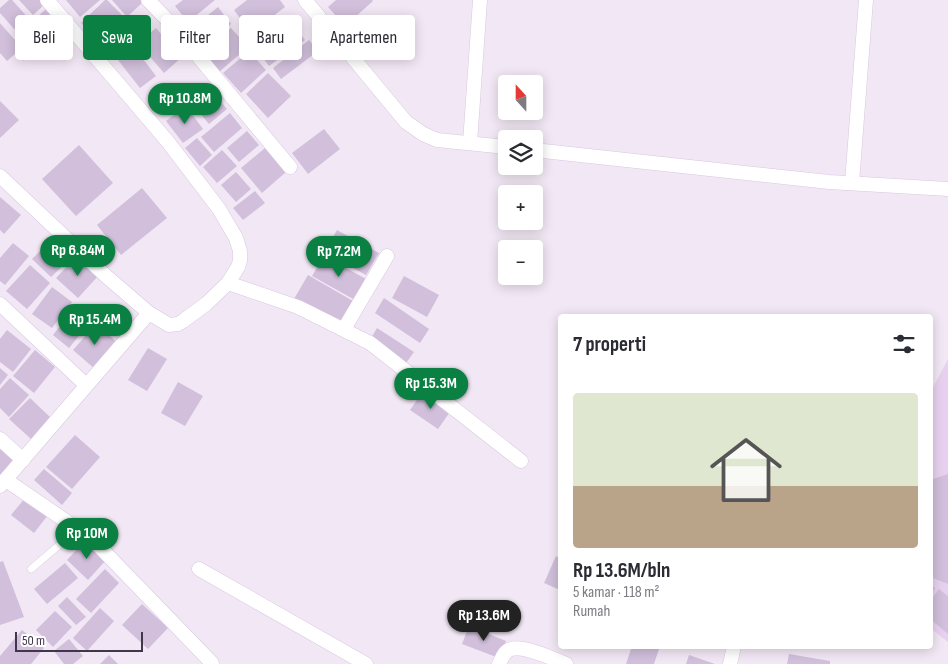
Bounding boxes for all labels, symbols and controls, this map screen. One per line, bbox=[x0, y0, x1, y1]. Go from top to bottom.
chip: Beli bbox=[15, 15, 73, 60]
chip: Sewa bbox=[83, 15, 151, 60]
chip: Filter bbox=[161, 15, 229, 60]
chip: Baru bbox=[239, 15, 302, 60]
chip: Apartemen bbox=[312, 15, 415, 60]
north arrow bbox=[498, 75, 542, 120]
map controls bbox=[498, 75, 543, 285]
pin: Rp 10.8M bbox=[133, 82, 237, 125]
text: Rp 10.8M bbox=[159, 89, 211, 108]
button: layers bbox=[498, 130, 543, 175]
button: + bbox=[498, 185, 543, 230]
pin: Rp 6.84M bbox=[26, 234, 130, 277]
pin: Rp 7.2M bbox=[293, 236, 385, 278]
button: − bbox=[498, 240, 543, 285]
text: Rp 6.84M bbox=[51, 241, 105, 260]
text: Rp 7.2M bbox=[317, 242, 361, 261]
pin: Rp 15.4M bbox=[43, 304, 147, 346]
text: Rp 15.4M bbox=[69, 310, 121, 329]
icon: filters bbox=[890, 330, 918, 358]
text: 7 properti bbox=[573, 332, 646, 357]
pin: Rp 15.3M bbox=[379, 368, 483, 410]
text: Rp 15.3M bbox=[405, 374, 457, 393]
icon: home bbox=[701, 425, 791, 515]
pin: Rp 10M bbox=[46, 518, 128, 560]
text: Rp 10M bbox=[66, 524, 108, 543]
text: Rp 13.6M/bln bbox=[573, 558, 670, 583]
text: 5 kamar · 118 m² bbox=[573, 583, 660, 602]
pin: Rp 13.6M bbox=[432, 600, 536, 642]
text: Rumah bbox=[573, 602, 610, 621]
text: Rp 13.6M bbox=[458, 606, 510, 625]
scale bar bbox=[15, 629, 142, 652]
text: 50 m bbox=[22, 632, 45, 649]

